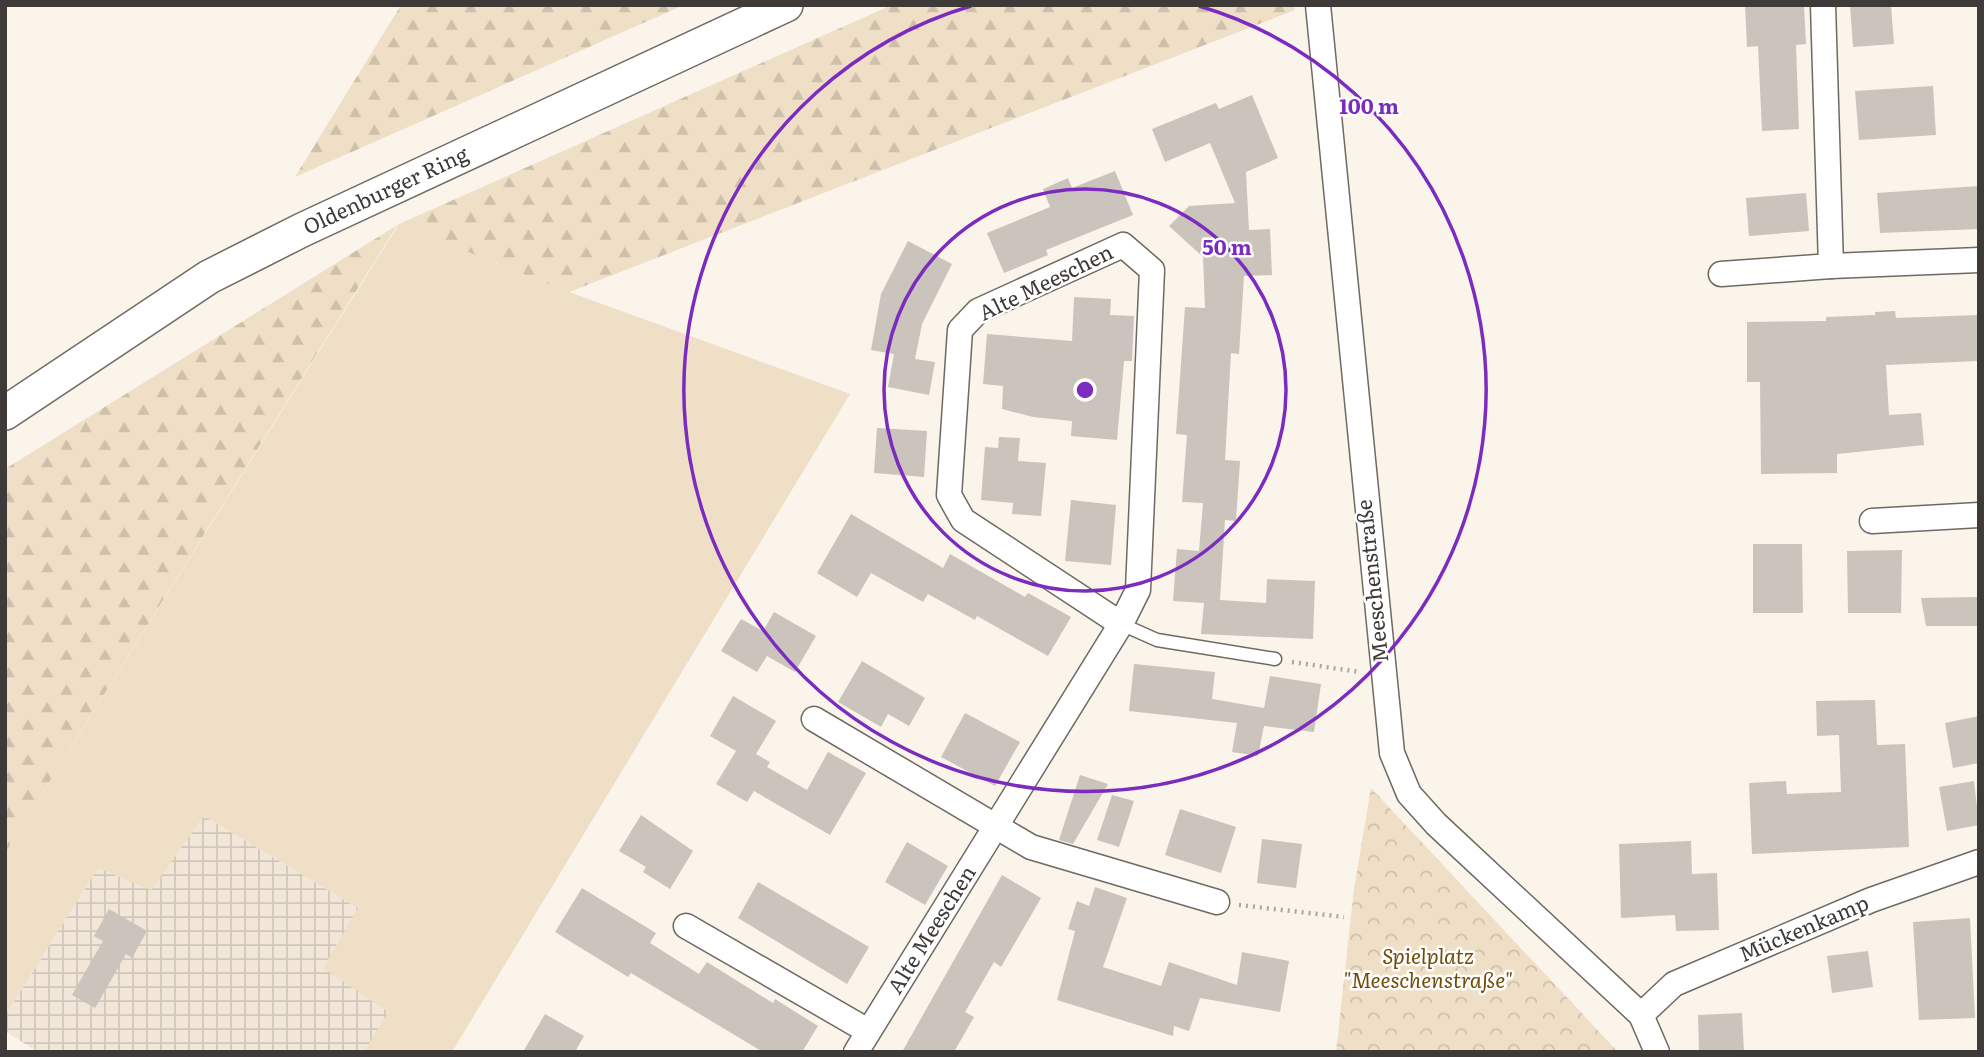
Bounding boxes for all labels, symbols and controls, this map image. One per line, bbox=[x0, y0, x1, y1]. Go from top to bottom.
text: 100 m bbox=[1339, 89, 1399, 120]
street label: Oldenburger Ring bbox=[297, 137, 473, 241]
text: 50 m bbox=[1202, 230, 1252, 261]
street label: Alte Meeschen bbox=[972, 235, 1117, 327]
centre of rings bbox=[1073, 378, 1097, 402]
street label: Meeschenstraße bbox=[1347, 498, 1394, 664]
street label: Alte Meeschen bbox=[878, 858, 982, 999]
street label: Mückenkamp bbox=[1733, 885, 1873, 968]
park label: Spielplatz "Meeschenstraße" bbox=[1343, 939, 1513, 994]

